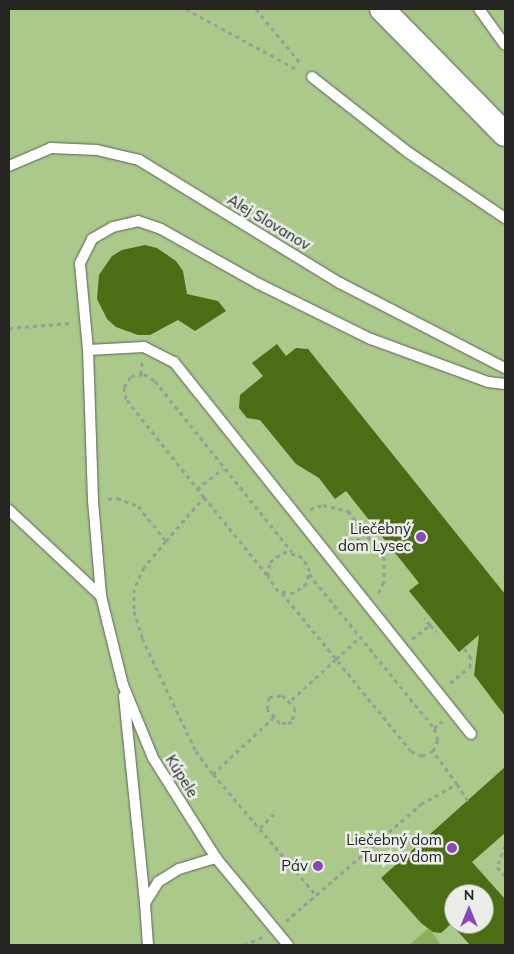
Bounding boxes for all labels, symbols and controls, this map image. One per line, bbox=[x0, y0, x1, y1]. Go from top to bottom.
street label: Alej Slovanov bbox=[224, 190, 314, 254]
place label: Liečebný dom Lysec bbox=[338, 519, 411, 554]
marker: Liečebný dom Lysec bbox=[415, 531, 427, 543]
street label: Kúpele bbox=[162, 751, 202, 801]
place label: Liečebný dom Turzov dom bbox=[346, 830, 442, 865]
marker: Liečebný dom Turzov dom bbox=[446, 842, 458, 854]
place label: Páv bbox=[281, 857, 308, 875]
marker: Páv bbox=[312, 860, 324, 872]
north arrow bbox=[444, 884, 494, 934]
text: N bbox=[464, 886, 474, 904]

